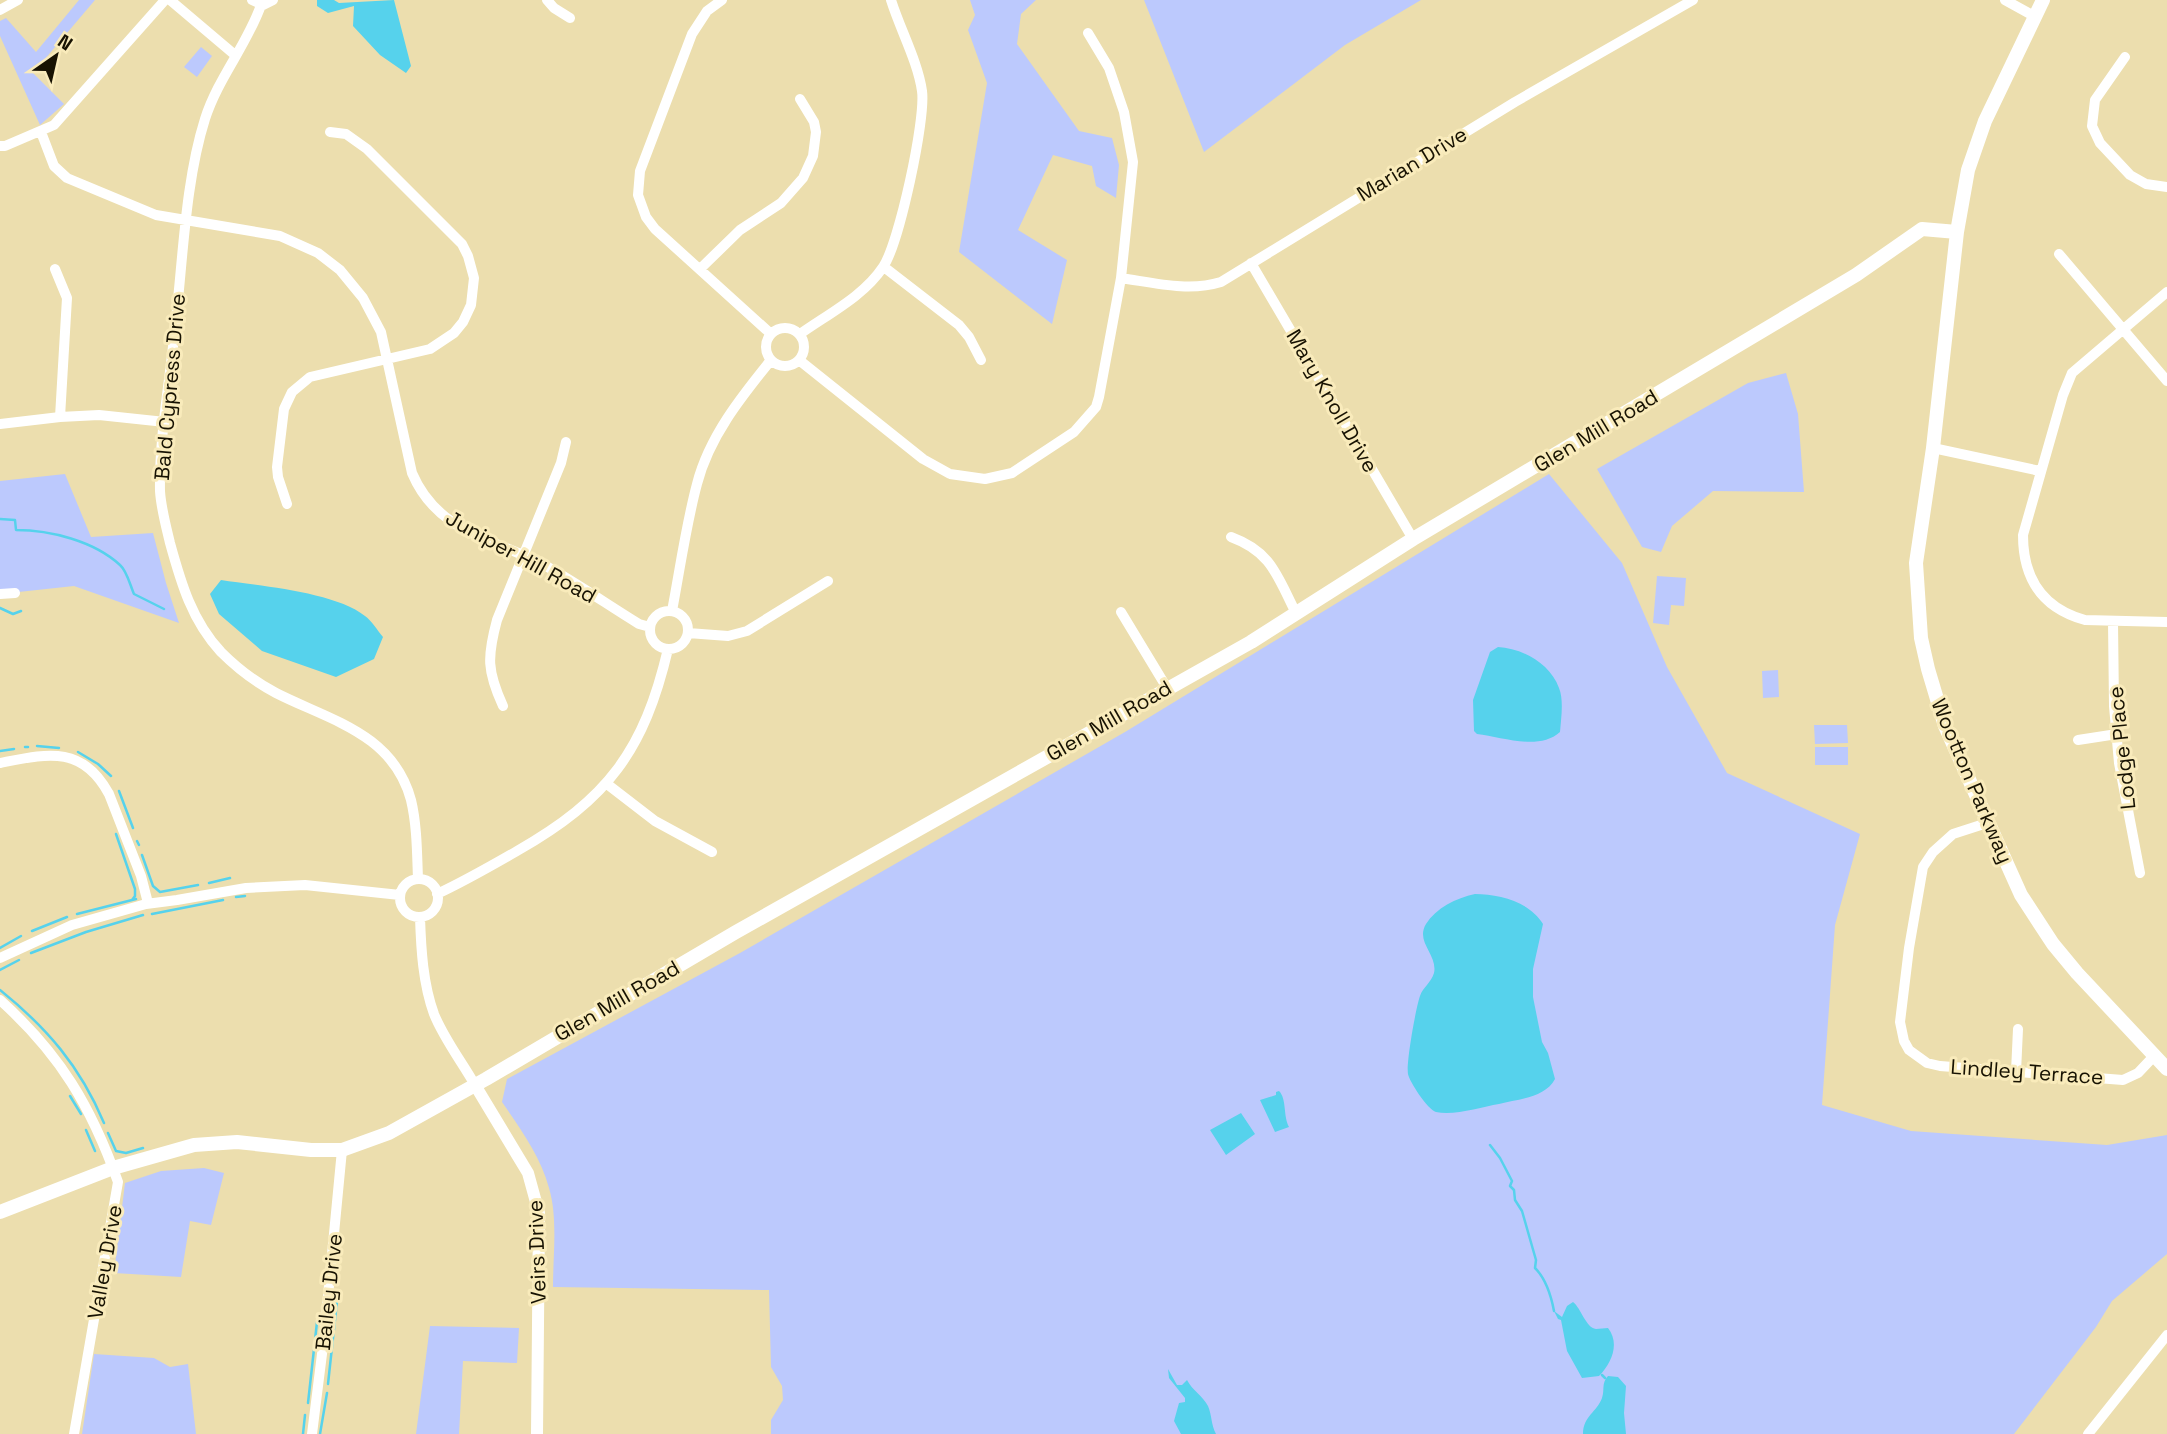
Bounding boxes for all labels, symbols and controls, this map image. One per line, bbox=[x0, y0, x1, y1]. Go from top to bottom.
north arrow bbox=[21, 21, 91, 91]
text: N bbox=[53, 28, 77, 56]
street label: Marian Drive bbox=[1352, 120, 1472, 207]
street label: Bald Cypress Drive bbox=[148, 292, 191, 482]
street label: Mary Knoll Drive bbox=[1280, 324, 1384, 477]
street label: Glen Mill Road bbox=[1529, 383, 1663, 478]
street label: Juniper Hill Road bbox=[441, 504, 601, 609]
street label: Glen Mill Road bbox=[1041, 674, 1176, 767]
street label: Lodge Place bbox=[2102, 685, 2141, 811]
street label: Wootton Parkway bbox=[1926, 694, 2019, 867]
street label: Glen Mill Road bbox=[549, 954, 684, 1047]
street label: Lindley Terrace bbox=[1950, 1053, 2104, 1090]
street label: Veirs Drive bbox=[521, 1199, 552, 1305]
street label: Valley Drive bbox=[81, 1203, 128, 1321]
street label: Bailey Drive bbox=[309, 1232, 348, 1352]

